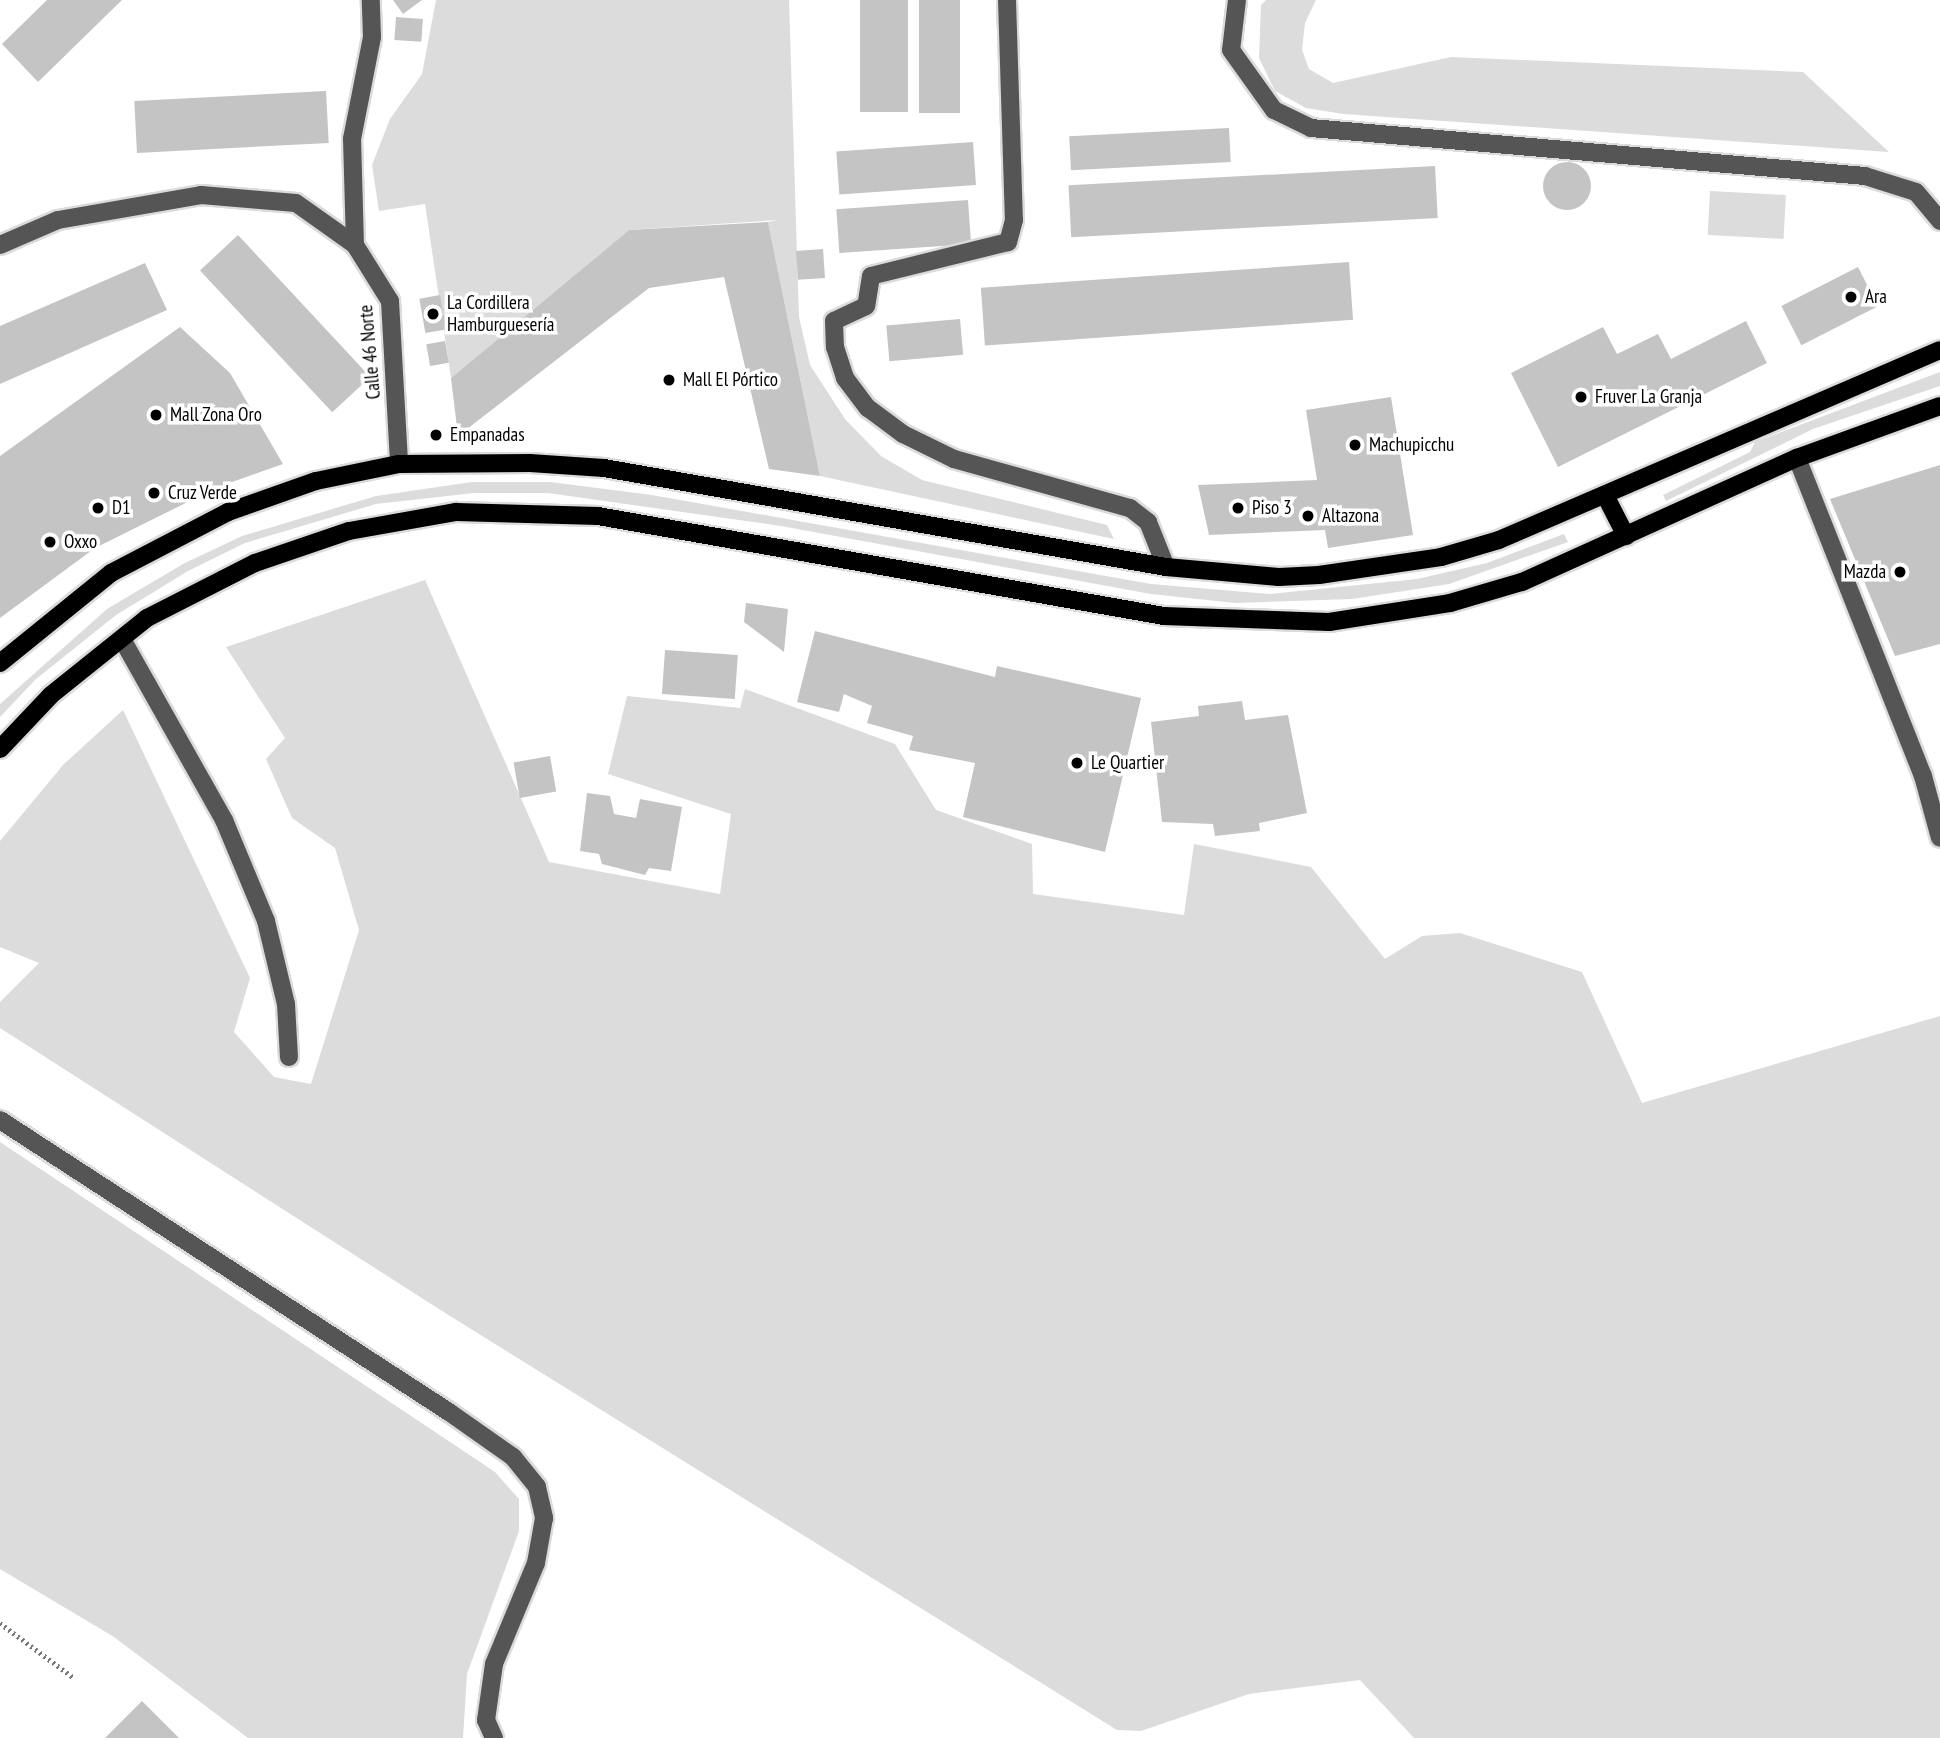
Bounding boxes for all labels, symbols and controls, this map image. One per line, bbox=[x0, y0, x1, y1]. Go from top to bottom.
place label: Ara bbox=[1865, 286, 1887, 308]
marker: Ara bbox=[1843, 289, 1859, 305]
place label: La Cordillera Hamburguesería bbox=[447, 292, 554, 336]
street label: Calle 46 Norte bbox=[355, 304, 385, 400]
marker: La Cordillera Hamburguesería bbox=[425, 306, 441, 322]
place label: Mall El Pórtico bbox=[683, 369, 778, 391]
marker: Mall El Pórtico bbox=[661, 372, 677, 388]
place label: Fruver La Granja bbox=[1595, 386, 1702, 408]
marker: Fruver La Granja bbox=[1573, 389, 1589, 405]
place label: Mall Zona Oro bbox=[170, 404, 262, 426]
marker: Mall Zona Oro bbox=[148, 407, 164, 423]
place label: Empanadas bbox=[450, 424, 525, 446]
marker: Empanadas bbox=[428, 427, 444, 443]
place label: Machupicchu bbox=[1369, 434, 1454, 456]
marker: Machupicchu bbox=[1347, 437, 1363, 453]
place label: Cruz Verde bbox=[168, 482, 238, 504]
marker: Cruz Verde bbox=[146, 485, 162, 501]
place label: D1 bbox=[112, 497, 131, 519]
place label: Piso 3 bbox=[1252, 497, 1292, 519]
marker: D1 bbox=[90, 500, 106, 516]
marker: Piso 3 bbox=[1230, 500, 1246, 516]
place label: Altazona bbox=[1322, 505, 1379, 527]
marker: Altazona bbox=[1300, 508, 1316, 524]
place label: Oxxo bbox=[64, 531, 97, 553]
marker: Oxxo bbox=[42, 534, 58, 550]
place label: Mazda bbox=[1844, 561, 1886, 583]
marker: Mazda bbox=[1892, 564, 1908, 580]
place label: Le Quartier bbox=[1091, 752, 1164, 774]
marker: Le Quartier bbox=[1069, 755, 1085, 771]

